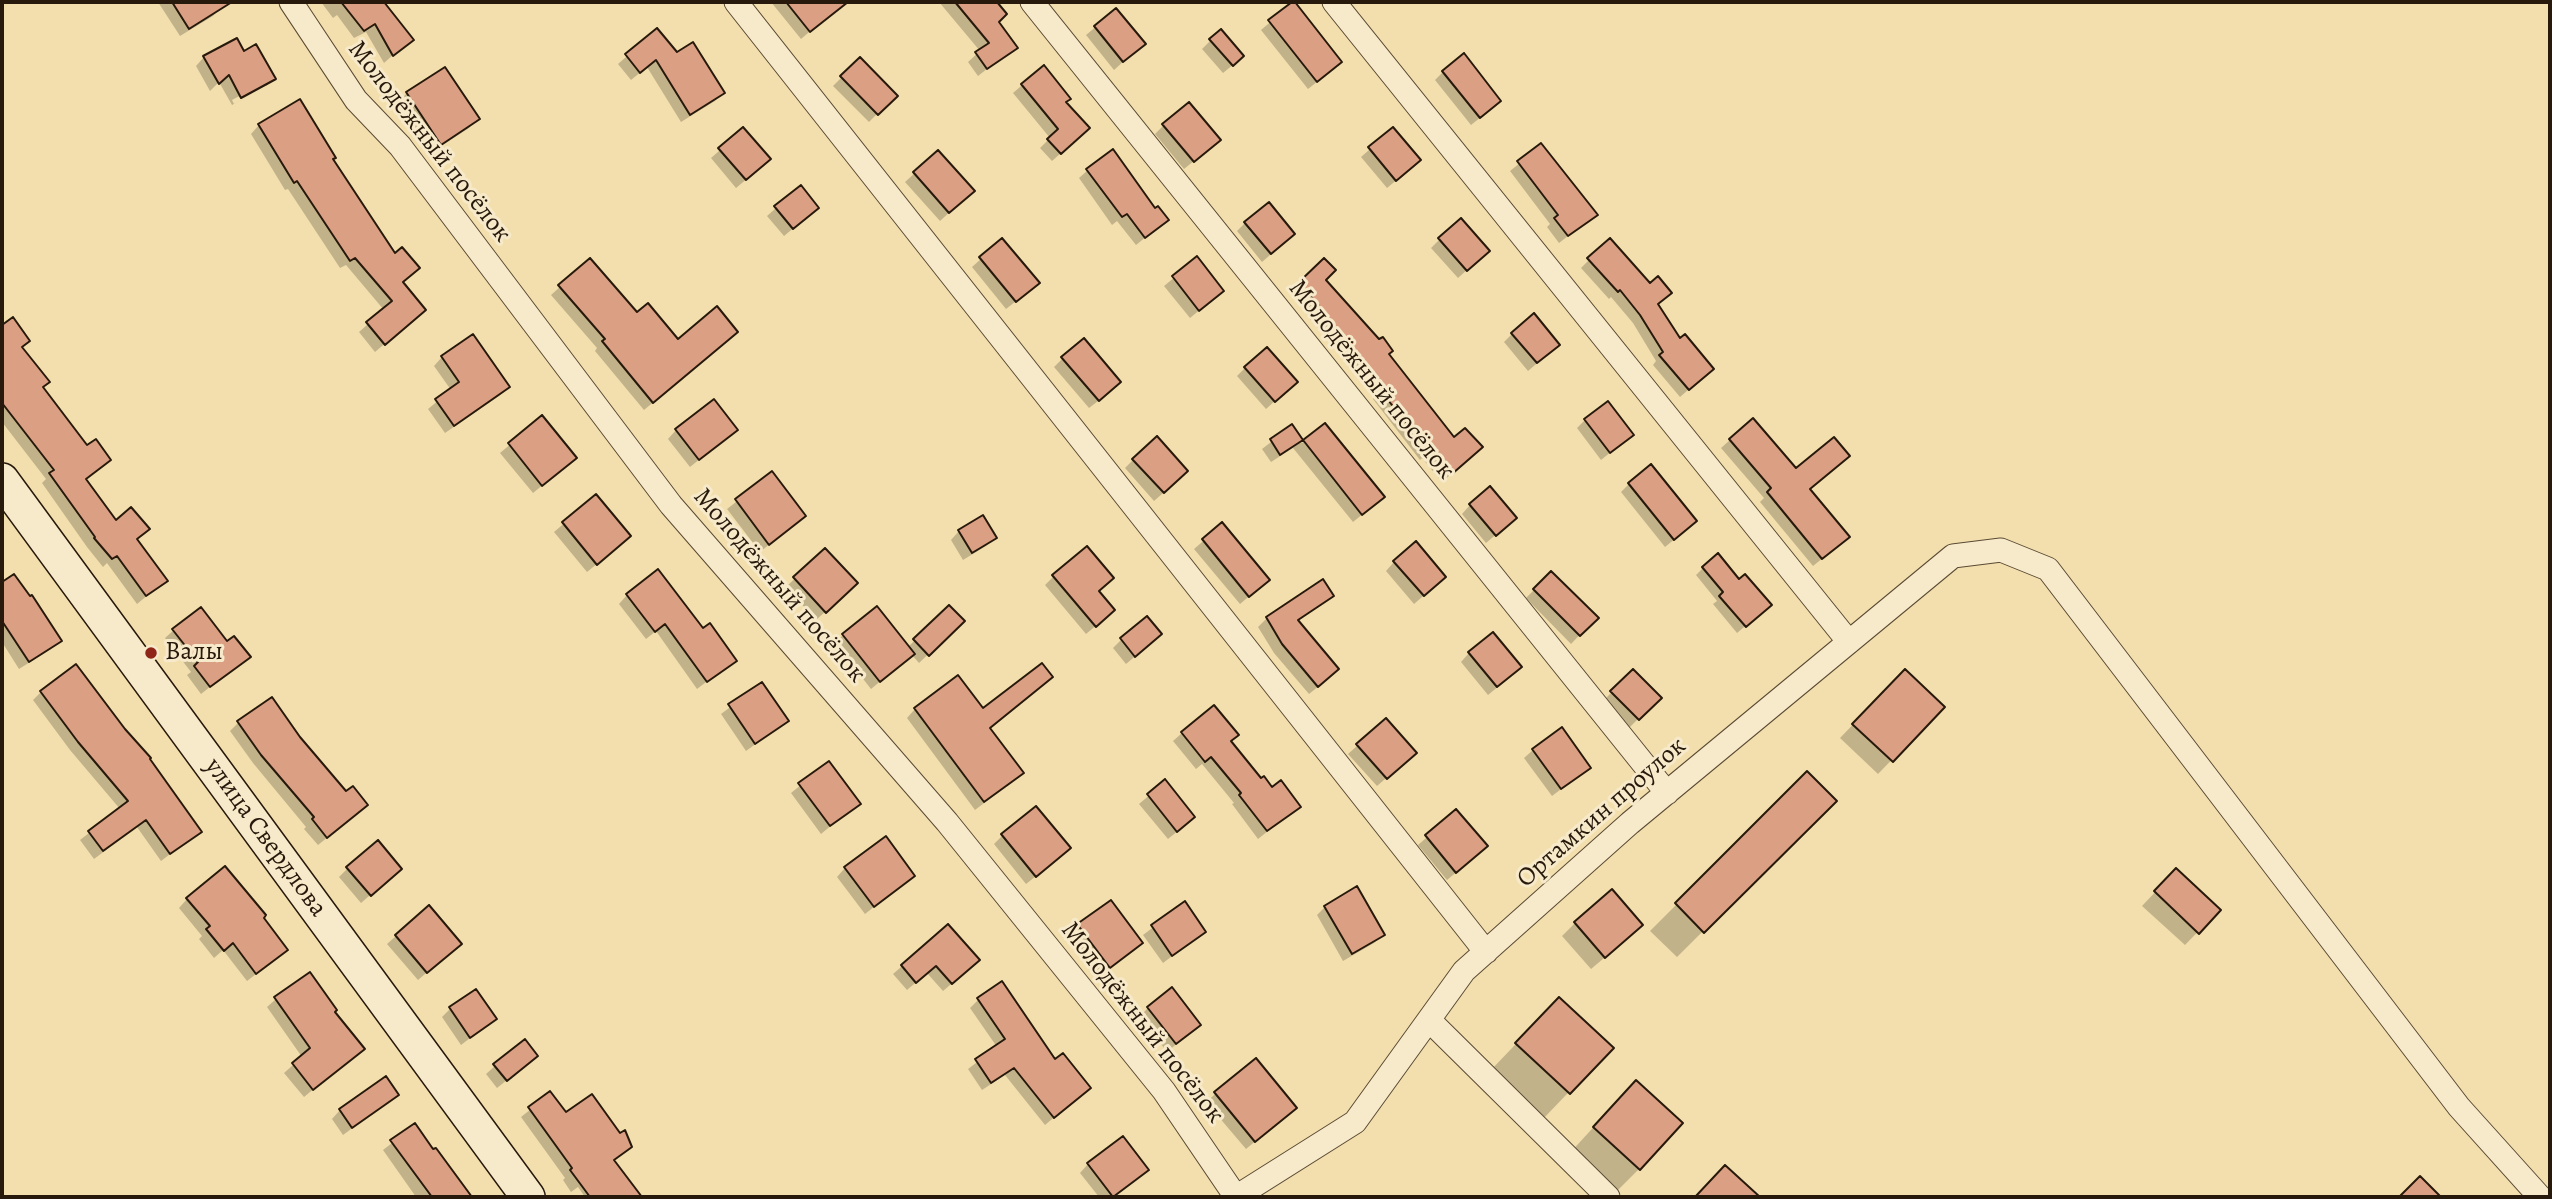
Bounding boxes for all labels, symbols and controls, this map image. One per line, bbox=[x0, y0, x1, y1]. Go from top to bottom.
street label: Молодёжный посёлок bbox=[341, 35, 517, 249]
street label: Молодёжный посёлок bbox=[1281, 274, 1461, 486]
street label: Молодёжный посёлок bbox=[686, 482, 872, 690]
place label: Валы bbox=[165, 637, 223, 669]
marker: Валы bbox=[143, 645, 159, 661]
street label: Ортамкин проулок bbox=[1511, 731, 1693, 895]
street label: улица Свердлова bbox=[197, 753, 333, 923]
street label: Молодёжный посёлок bbox=[1054, 916, 1230, 1130]

